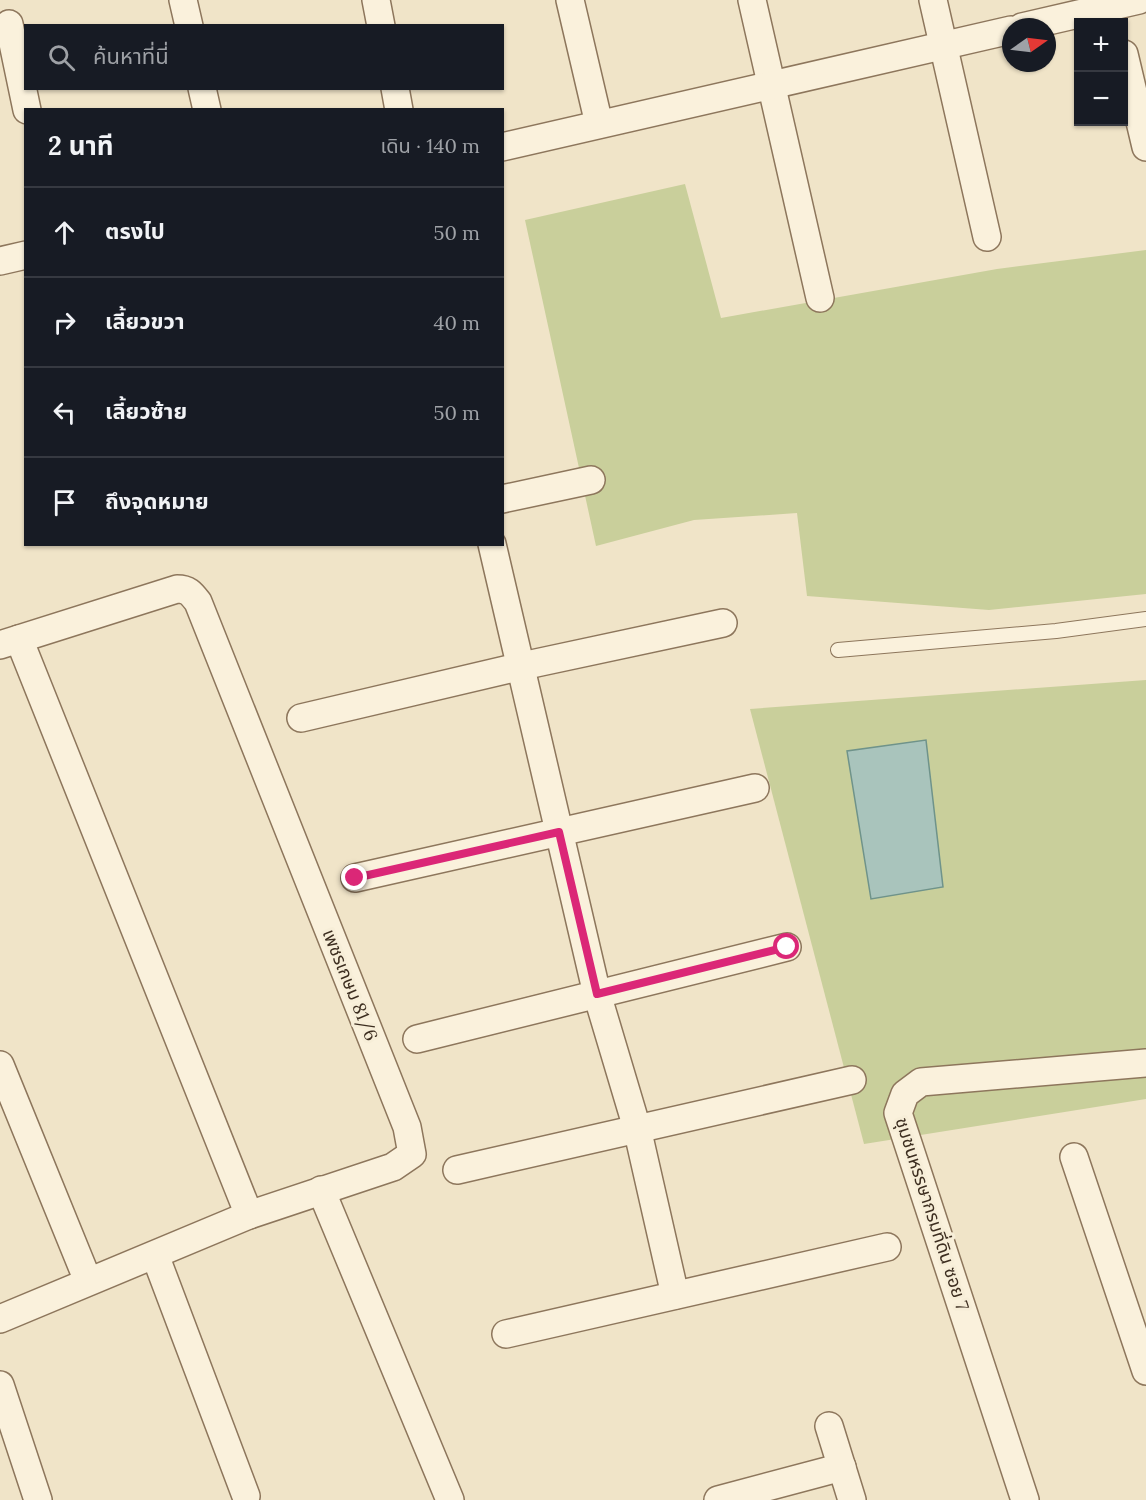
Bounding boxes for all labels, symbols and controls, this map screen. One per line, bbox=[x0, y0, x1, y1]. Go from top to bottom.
north arrow bbox=[1002, 18, 1056, 72]
map controls bbox=[1074, 18, 1128, 126]
button: + bbox=[1074, 18, 1128, 72]
search box bbox=[24, 24, 504, 90]
icon: search bbox=[45, 41, 78, 74]
text: ค้นหาที่นี่ bbox=[93, 42, 169, 70]
button: − bbox=[1074, 72, 1128, 126]
text: 2 นาที bbox=[48, 129, 114, 162]
text: เดิน · 140 m bbox=[381, 133, 480, 158]
icon: ahead bbox=[48, 216, 81, 249]
text: ตรงไป bbox=[105, 217, 165, 245]
text: 50 m bbox=[434, 220, 480, 245]
icon: right bbox=[48, 306, 81, 339]
text: เลี้ยวขวา bbox=[105, 307, 185, 335]
text: 40 m bbox=[434, 310, 480, 335]
icon: left bbox=[48, 396, 81, 429]
text: เลี้ยวซ้าย bbox=[105, 397, 187, 425]
text: 50 m bbox=[434, 400, 480, 425]
icon: arrive bbox=[48, 486, 81, 519]
text: ถึงจุดหมาย bbox=[105, 487, 209, 515]
route end bbox=[341, 864, 367, 890]
street label: เพชรเกษม 81/6 bbox=[318, 926, 383, 1044]
route start bbox=[773, 933, 799, 959]
street label: ชุมชนหรรษากรมที่ดิน ซอย 7 bbox=[890, 1114, 975, 1313]

